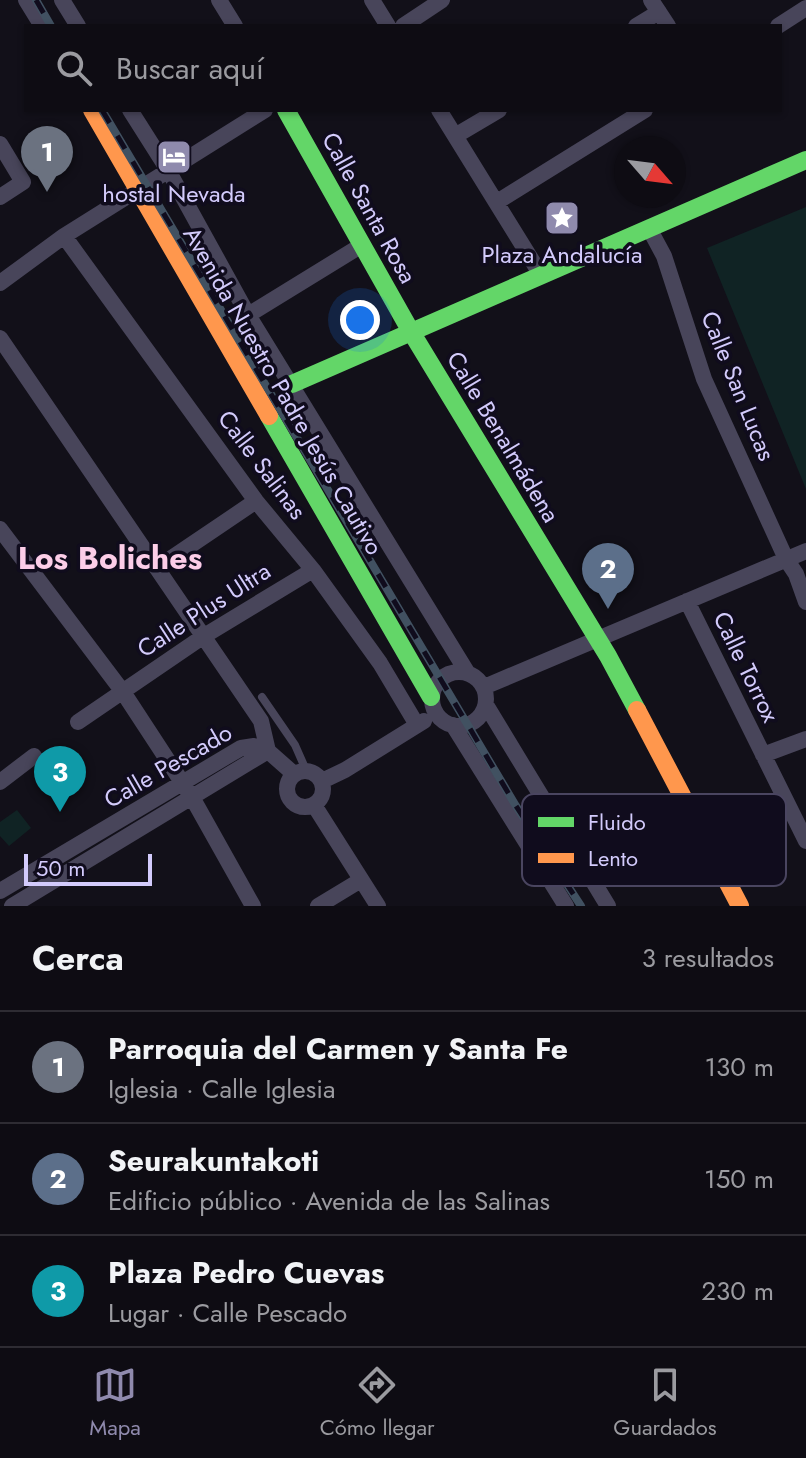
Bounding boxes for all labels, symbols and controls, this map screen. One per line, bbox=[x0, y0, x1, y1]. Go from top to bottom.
search box bbox=[24, 24, 782, 112]
icon: search bbox=[52, 46, 96, 90]
text: Buscar aquí bbox=[116, 47, 264, 90]
pin: 1 bbox=[21, 126, 73, 192]
street label: Calle Santa Rosa bbox=[313, 126, 426, 290]
north arrow bbox=[614, 136, 686, 208]
hotel icon: hostal Nevada bbox=[155, 138, 193, 176]
place label: hostal Nevada bbox=[102, 176, 246, 211]
place icon: Plaza Andalucía bbox=[543, 199, 581, 237]
street label: Avenida Nuestro Padre Jesús Cautivo bbox=[175, 220, 392, 561]
place label: Plaza Andalucía bbox=[481, 237, 643, 272]
your location bbox=[340, 300, 380, 340]
street label: Calle San Lucas bbox=[693, 306, 784, 466]
street label: Calle Benalmádena bbox=[438, 344, 569, 529]
street label: Calle Salinas bbox=[210, 403, 315, 527]
district label: Los Boliches bbox=[18, 535, 202, 581]
pin: 2 bbox=[582, 543, 634, 609]
street label: Calle Plus Ultra bbox=[130, 553, 277, 666]
street label: Calle Torrox bbox=[705, 605, 789, 729]
street label: Calle Pescado bbox=[97, 715, 238, 816]
pin: 3 bbox=[34, 746, 86, 812]
legend bbox=[522, 794, 786, 886]
text: Fluido bbox=[588, 806, 646, 838]
text: Lento bbox=[588, 842, 638, 874]
scale bar bbox=[24, 850, 152, 886]
text: 50 m bbox=[36, 852, 85, 884]
text: Cerca bbox=[32, 934, 124, 983]
text: 3 resultados bbox=[642, 939, 774, 977]
text: Parroquia del Carmen y Santa Fe bbox=[108, 1027, 568, 1070]
text: 1 bbox=[51, 1048, 65, 1086]
text: 130 m bbox=[704, 1048, 774, 1086]
text: Iglesia · Calle Iglesia bbox=[108, 1070, 335, 1108]
text: Seurakuntakoti bbox=[108, 1139, 319, 1182]
text: 2 bbox=[49, 1160, 67, 1198]
text: 150 m bbox=[704, 1160, 774, 1198]
text: Edificio público · Avenida de las Salinas bbox=[108, 1182, 550, 1220]
text: Plaza Pedro Cuevas bbox=[108, 1251, 385, 1294]
text: 3 bbox=[50, 1272, 66, 1310]
text: 230 m bbox=[701, 1272, 774, 1310]
text: Lugar · Calle Pescado bbox=[108, 1294, 347, 1332]
tab: Mapa bbox=[89, 1363, 141, 1443]
tab: Cómo llegar bbox=[320, 1363, 435, 1443]
tab: Guardados bbox=[613, 1363, 717, 1443]

